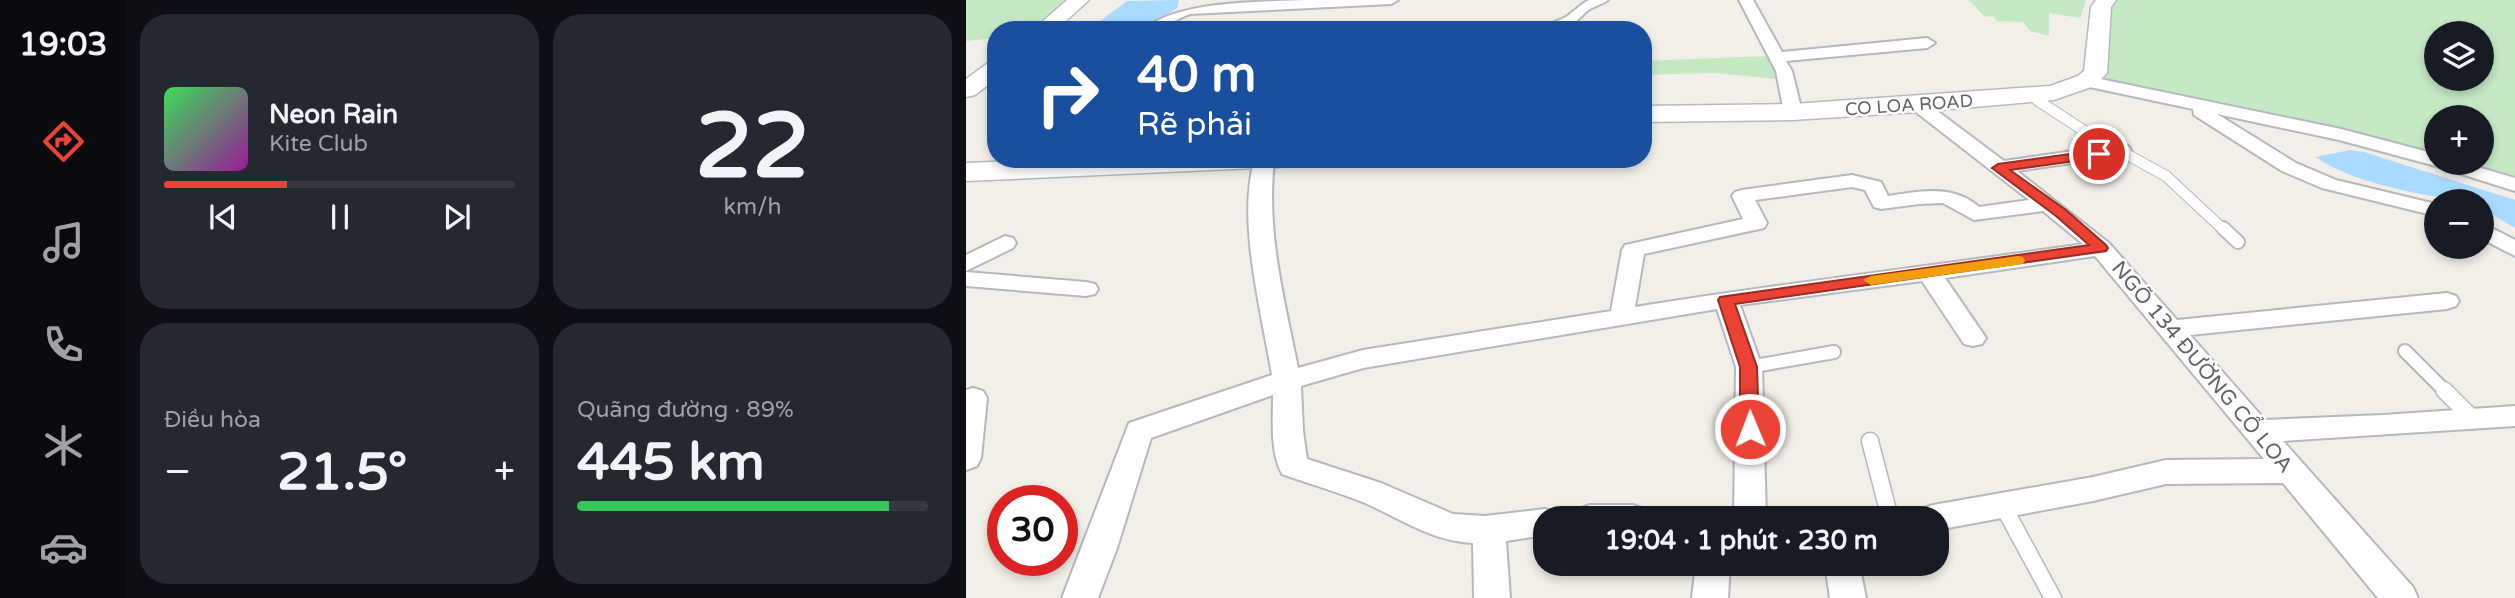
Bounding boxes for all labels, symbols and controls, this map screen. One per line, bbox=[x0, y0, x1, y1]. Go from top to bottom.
map controls bbox=[2424, 21, 2494, 259]
button: layers bbox=[2424, 21, 2494, 91]
text: 19:03 bbox=[19, 26, 107, 64]
text: 40 m bbox=[1137, 46, 1256, 105]
icon: right bbox=[1022, 49, 1113, 140]
street label: CO LOA ROAD bbox=[1844, 90, 1974, 120]
text: 22 bbox=[695, 92, 810, 202]
text: Neon Rain bbox=[269, 99, 398, 130]
button: + bbox=[2424, 105, 2494, 175]
text: Rẽ phải bbox=[1137, 106, 1252, 144]
icon: directions bbox=[39, 117, 88, 166]
pin bbox=[2069, 124, 2129, 184]
text: Kite Club bbox=[269, 130, 368, 158]
icon: arrive bbox=[2080, 135, 2118, 173]
button: − bbox=[2424, 189, 2494, 259]
text: km/h bbox=[724, 193, 781, 221]
icon: previous bbox=[204, 198, 242, 236]
icon: pause bbox=[321, 198, 359, 236]
icon: next bbox=[438, 198, 476, 236]
icon: music bbox=[39, 218, 88, 267]
street label: NGÕ 134 ĐƯỜNG CỔ LOA bbox=[2106, 255, 2299, 478]
icon: phone bbox=[39, 320, 88, 369]
position arrow bbox=[1713, 392, 1787, 466]
text: Quãng đường · 89% bbox=[577, 396, 794, 424]
text: Điều hòa bbox=[164, 406, 261, 434]
icon: climate bbox=[39, 421, 88, 470]
text: 445 km bbox=[577, 431, 765, 494]
text: 21.5° bbox=[277, 441, 407, 504]
text: − bbox=[164, 449, 191, 495]
text: + bbox=[494, 449, 515, 495]
speed limit sign: 30 bbox=[987, 485, 1078, 576]
icon: car bbox=[39, 523, 88, 572]
text: 19:04 · 1 phút · 230 m bbox=[1604, 525, 1878, 556]

